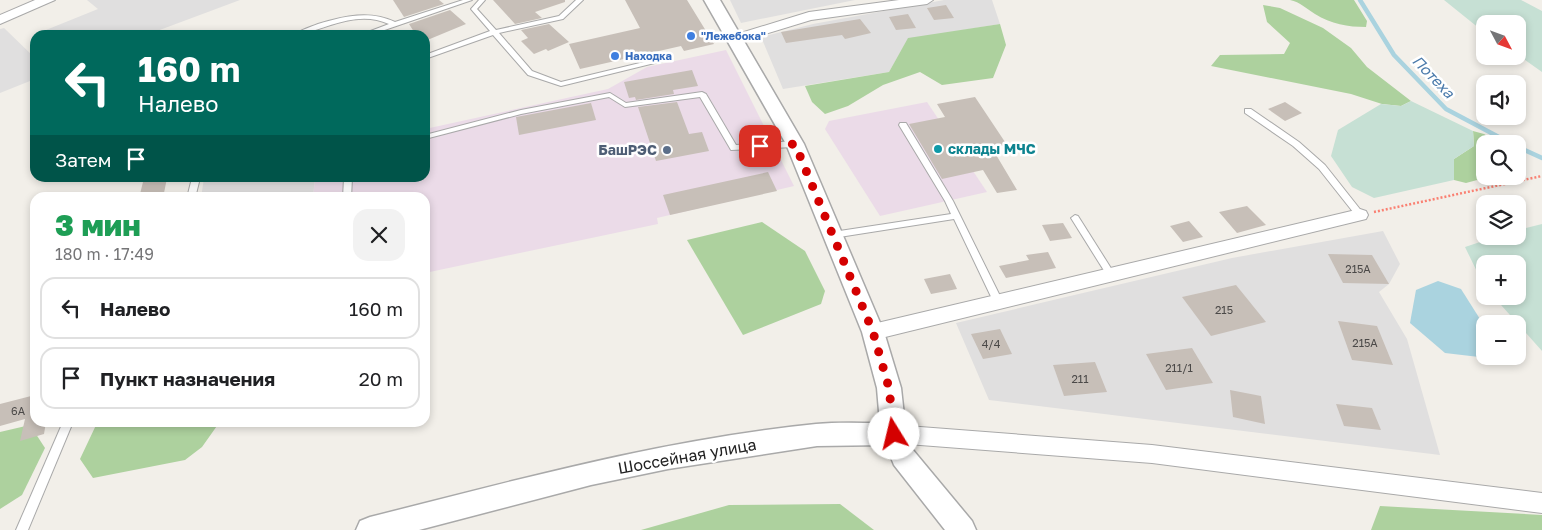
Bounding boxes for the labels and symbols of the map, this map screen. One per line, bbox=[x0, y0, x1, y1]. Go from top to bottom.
north arrow bbox=[1476, 15, 1526, 65]
place label: "Лежебока" bbox=[701, 29, 766, 42]
marker: "Лежебока" bbox=[685, 30, 697, 42]
place label: Находка bbox=[625, 49, 672, 62]
marker: Находка bbox=[609, 50, 621, 62]
water label: Потеха bbox=[1409, 51, 1459, 102]
pin bbox=[739, 125, 781, 167]
place label: склады МЧС bbox=[948, 140, 1036, 157]
place label: БашРЭС bbox=[598, 141, 657, 158]
marker: склады МЧС bbox=[932, 143, 944, 155]
marker: БашРЭС bbox=[661, 144, 673, 156]
house number: 215А bbox=[1345, 262, 1371, 275]
house number: 215 bbox=[1215, 303, 1233, 316]
house number: 215А bbox=[1352, 336, 1378, 349]
house number: 4/4 bbox=[982, 337, 1001, 350]
house number: 211/1 bbox=[1165, 361, 1193, 374]
house number: 211 bbox=[1071, 372, 1089, 385]
house number: 6А bbox=[11, 404, 26, 417]
position arrow bbox=[867, 407, 919, 459]
street label: Шоссейная улица bbox=[616, 434, 758, 478]

